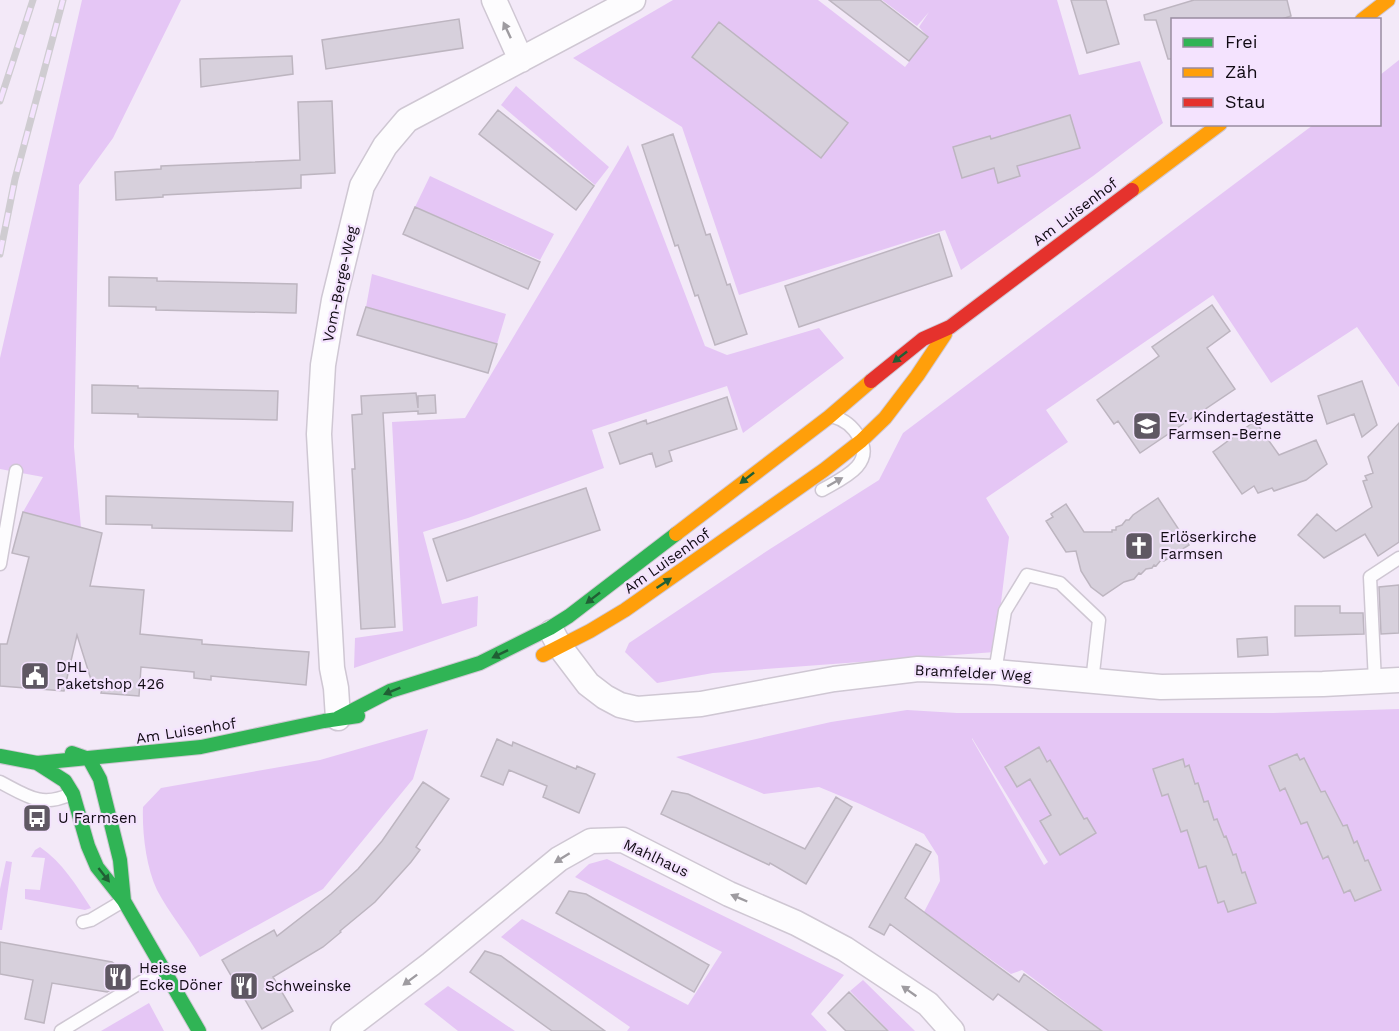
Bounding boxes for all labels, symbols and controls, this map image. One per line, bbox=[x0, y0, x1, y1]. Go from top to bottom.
legend bbox=[1171, 18, 1381, 126]
one-way arrow bbox=[503, 21, 512, 38]
text: Frei bbox=[1225, 31, 1257, 52]
text: Zäh bbox=[1225, 61, 1258, 82]
text: Stau bbox=[1225, 91, 1265, 112]
street label: Am Luisenhof bbox=[1029, 174, 1121, 250]
street label: Vom-Berge-Weg bbox=[319, 224, 361, 344]
one-way arrow bbox=[892, 351, 908, 364]
place label: Ev. Kindertagestätte Farmsen-Berne bbox=[1168, 408, 1314, 443]
school or university icon: Ev. Kindertagestätte Farmsen-Berne bbox=[1131, 410, 1163, 442]
one-way arrow bbox=[740, 472, 755, 484]
one-way arrow bbox=[827, 477, 844, 487]
street label: Am Luisenhof bbox=[620, 525, 714, 597]
place label: Erlöserkirche Farmsen bbox=[1160, 528, 1257, 563]
church icon: Erlöserkirche Farmsen bbox=[1123, 530, 1155, 562]
one-way arrow bbox=[656, 578, 672, 589]
one-way arrow bbox=[585, 591, 601, 604]
one-way arrow bbox=[492, 649, 509, 658]
place label: DHL Paketshop 426 bbox=[56, 658, 164, 693]
public building icon: DHL Paketshop 426 bbox=[19, 660, 51, 692]
street label: Bramfelder Weg bbox=[914, 661, 1032, 685]
one-way arrow bbox=[383, 686, 401, 696]
street label: Am Luisenhof bbox=[135, 714, 238, 748]
bus stop icon: U Farmsen bbox=[21, 802, 53, 834]
place label: U Farmsen bbox=[58, 809, 137, 827]
street label: Mahlhaus bbox=[620, 835, 692, 881]
one-way arrow bbox=[554, 852, 570, 863]
one-way arrow bbox=[97, 867, 110, 883]
one-way arrow bbox=[730, 894, 747, 903]
place label: Heisse Ecke Döner bbox=[139, 959, 223, 994]
restaurant icon: Heisse Ecke Döner bbox=[102, 961, 134, 993]
restaurant icon: Schweinske bbox=[228, 970, 260, 1002]
one-way arrow bbox=[403, 974, 418, 986]
place label: Schweinske bbox=[265, 977, 351, 995]
one-way arrow bbox=[902, 986, 917, 998]

